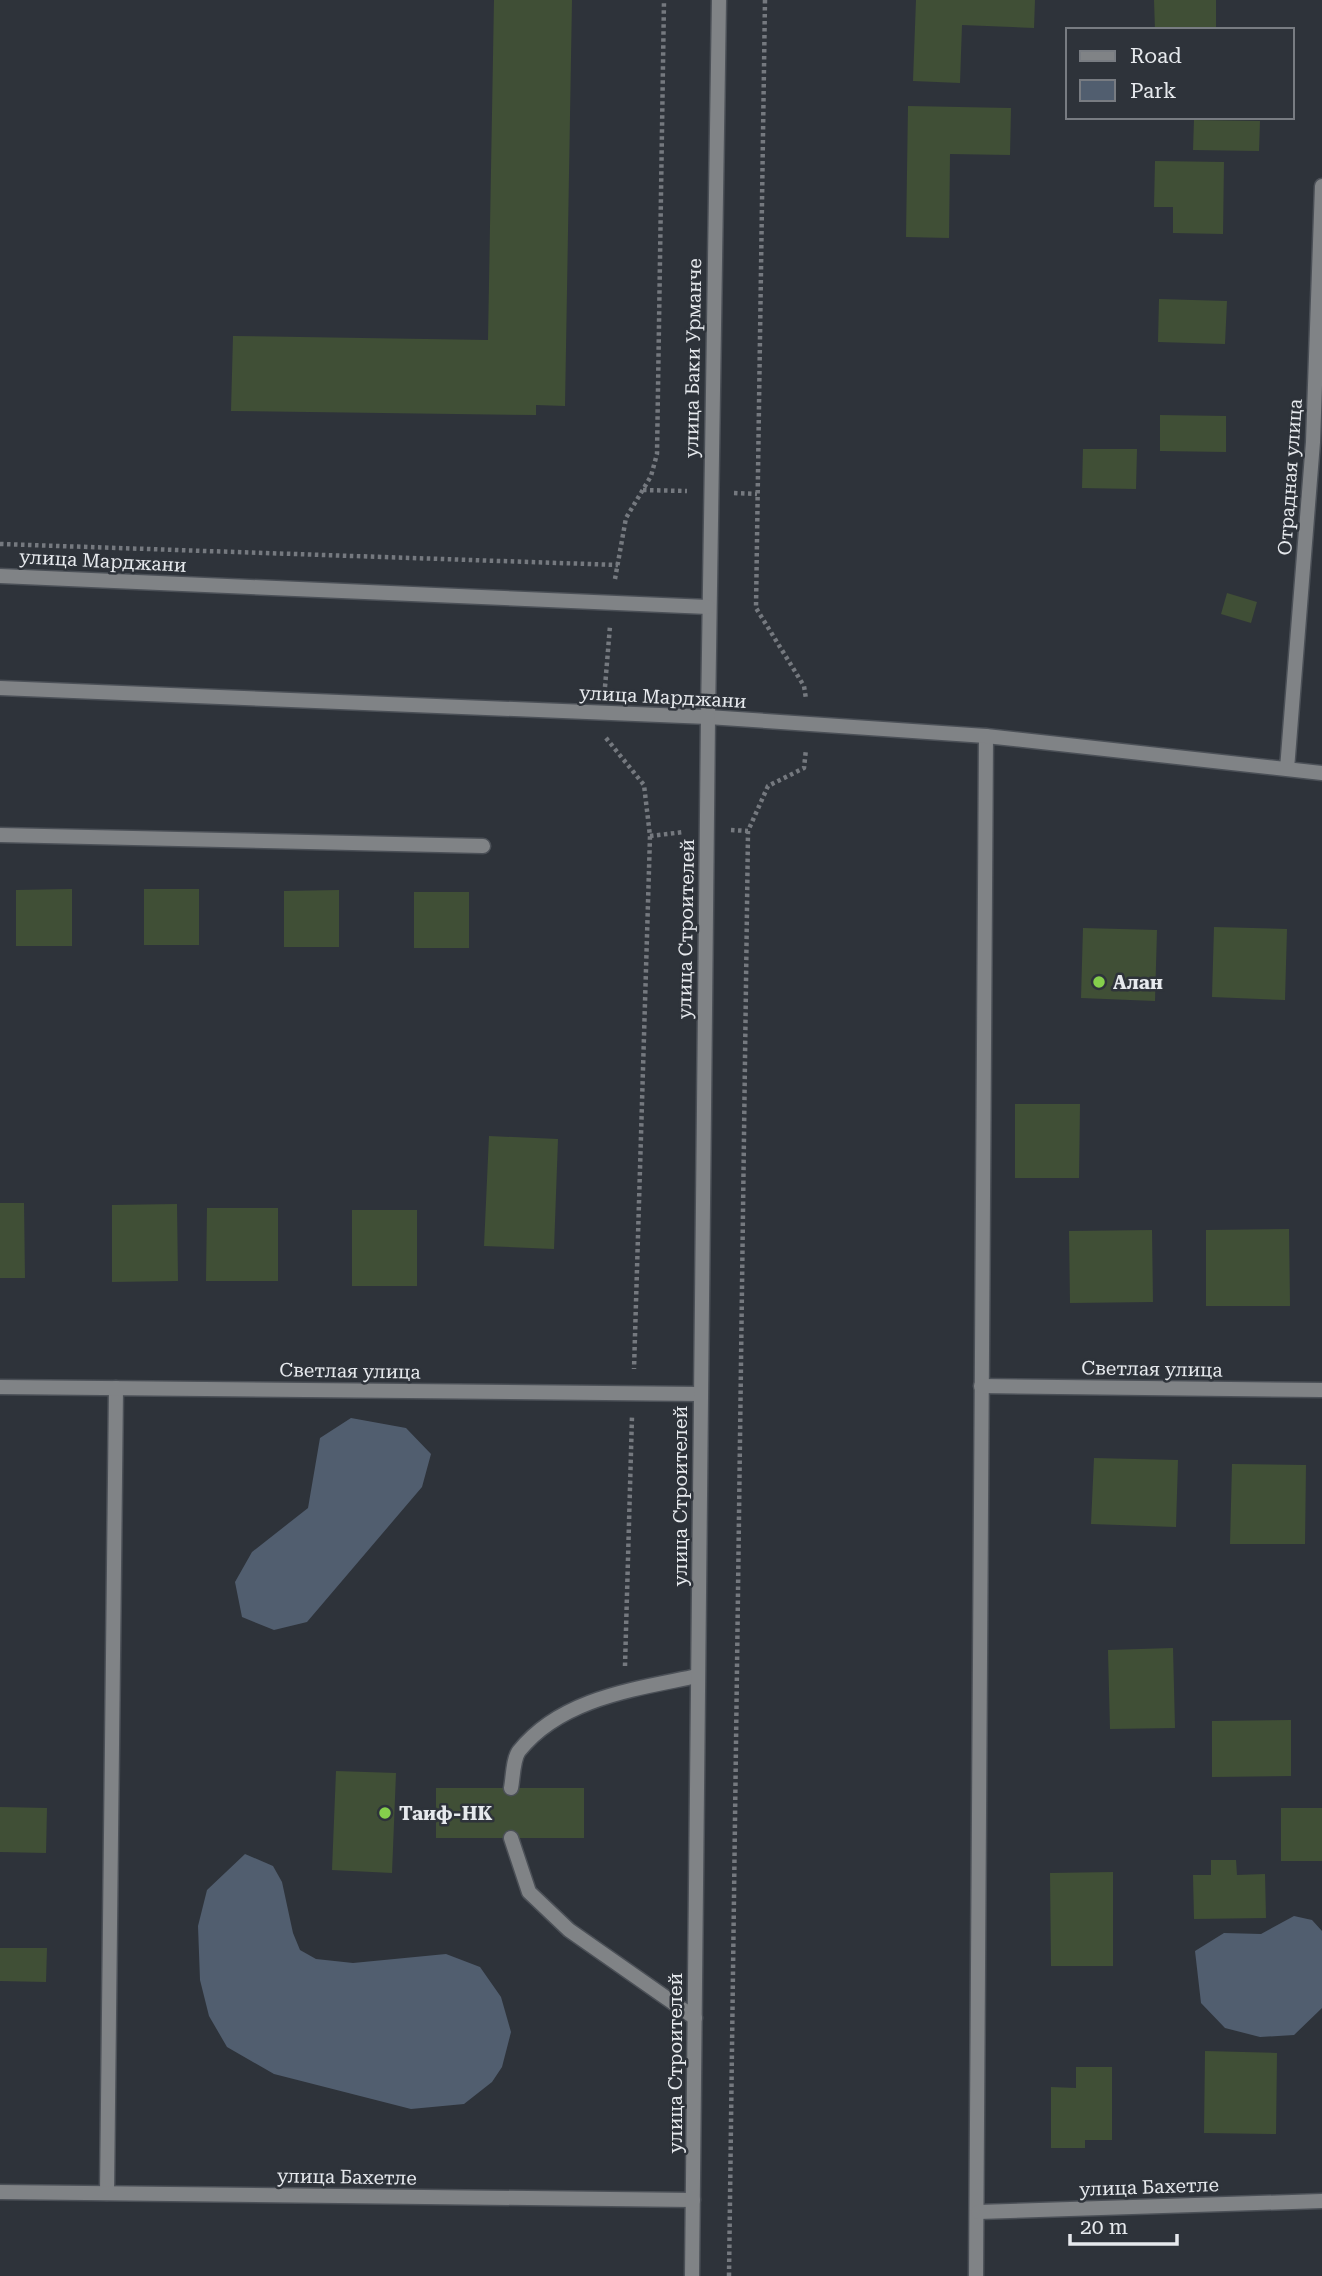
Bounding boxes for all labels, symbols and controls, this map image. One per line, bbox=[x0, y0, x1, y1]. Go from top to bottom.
legend bbox=[1066, 28, 1294, 119]
text: Road bbox=[1130, 44, 1182, 68]
text: Park bbox=[1130, 79, 1176, 103]
street label: улица Баки Урманче bbox=[680, 258, 706, 458]
street label: Отрадная улица bbox=[1273, 397, 1307, 556]
street label: улица Марджани bbox=[19, 545, 187, 577]
street label: улица Марджани bbox=[579, 681, 747, 713]
street label: улица Строителей bbox=[673, 838, 699, 1019]
place label: Алан bbox=[1113, 971, 1163, 994]
marker: Алан bbox=[1091, 974, 1107, 990]
street label: Светлая улица bbox=[1081, 1356, 1224, 1382]
street label: Светлая улица bbox=[279, 1358, 422, 1384]
street label: улица Строителей bbox=[669, 1406, 692, 1586]
place label: Таиф-НК bbox=[399, 1802, 492, 1825]
marker: Таиф-НК bbox=[377, 1805, 393, 1821]
street label: улица Строителей bbox=[664, 1973, 687, 2153]
street label: улица Бахетле bbox=[277, 2164, 417, 2190]
street label: улица Бахетле bbox=[1079, 2173, 1219, 2201]
scale bar bbox=[1070, 2202, 1177, 2246]
text: 20 m bbox=[1080, 2215, 1128, 2239]

